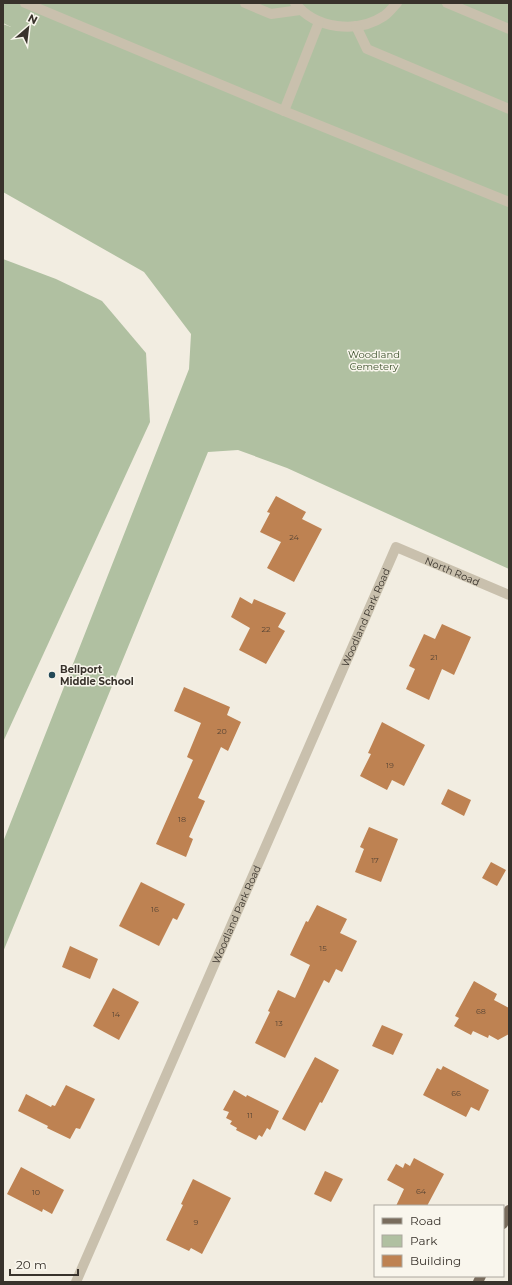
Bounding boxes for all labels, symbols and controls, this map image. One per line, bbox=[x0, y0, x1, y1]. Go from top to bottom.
north arrow bbox=[8, 8, 48, 48]
text: N bbox=[25, 11, 40, 27]
park label: Woodland Cemetery bbox=[348, 348, 400, 373]
house number: 24 bbox=[289, 532, 300, 542]
street label: North Road bbox=[423, 554, 482, 588]
street label: Woodland Park Road bbox=[338, 566, 393, 669]
house number: 22 bbox=[261, 624, 271, 634]
house number: 21 bbox=[430, 652, 438, 662]
place label: Bellport Middle School bbox=[60, 663, 134, 688]
marker: Bellport Middle School bbox=[47, 670, 57, 680]
house number: 20 bbox=[217, 726, 227, 736]
house number: 19 bbox=[386, 760, 394, 770]
house number: 18 bbox=[178, 814, 186, 824]
house number: 17 bbox=[371, 855, 379, 865]
street label: Woodland Park Road bbox=[209, 863, 263, 966]
house number: 16 bbox=[151, 904, 159, 914]
house number: 15 bbox=[319, 943, 327, 953]
house number: 68 bbox=[476, 1006, 486, 1016]
house number: 14 bbox=[112, 1009, 121, 1019]
house number: 13 bbox=[275, 1018, 283, 1028]
house number: 66 bbox=[451, 1088, 461, 1098]
house number: 11 bbox=[247, 1110, 253, 1120]
house number: 64 bbox=[416, 1186, 427, 1196]
house number: 10 bbox=[32, 1187, 40, 1197]
legend bbox=[374, 1205, 504, 1277]
text: Road bbox=[410, 1213, 441, 1228]
house number: 9 bbox=[194, 1217, 199, 1227]
text: Park bbox=[410, 1233, 438, 1248]
scale bar bbox=[10, 1251, 78, 1277]
text: Building bbox=[410, 1253, 461, 1268]
text: 20 m bbox=[16, 1257, 47, 1272]

